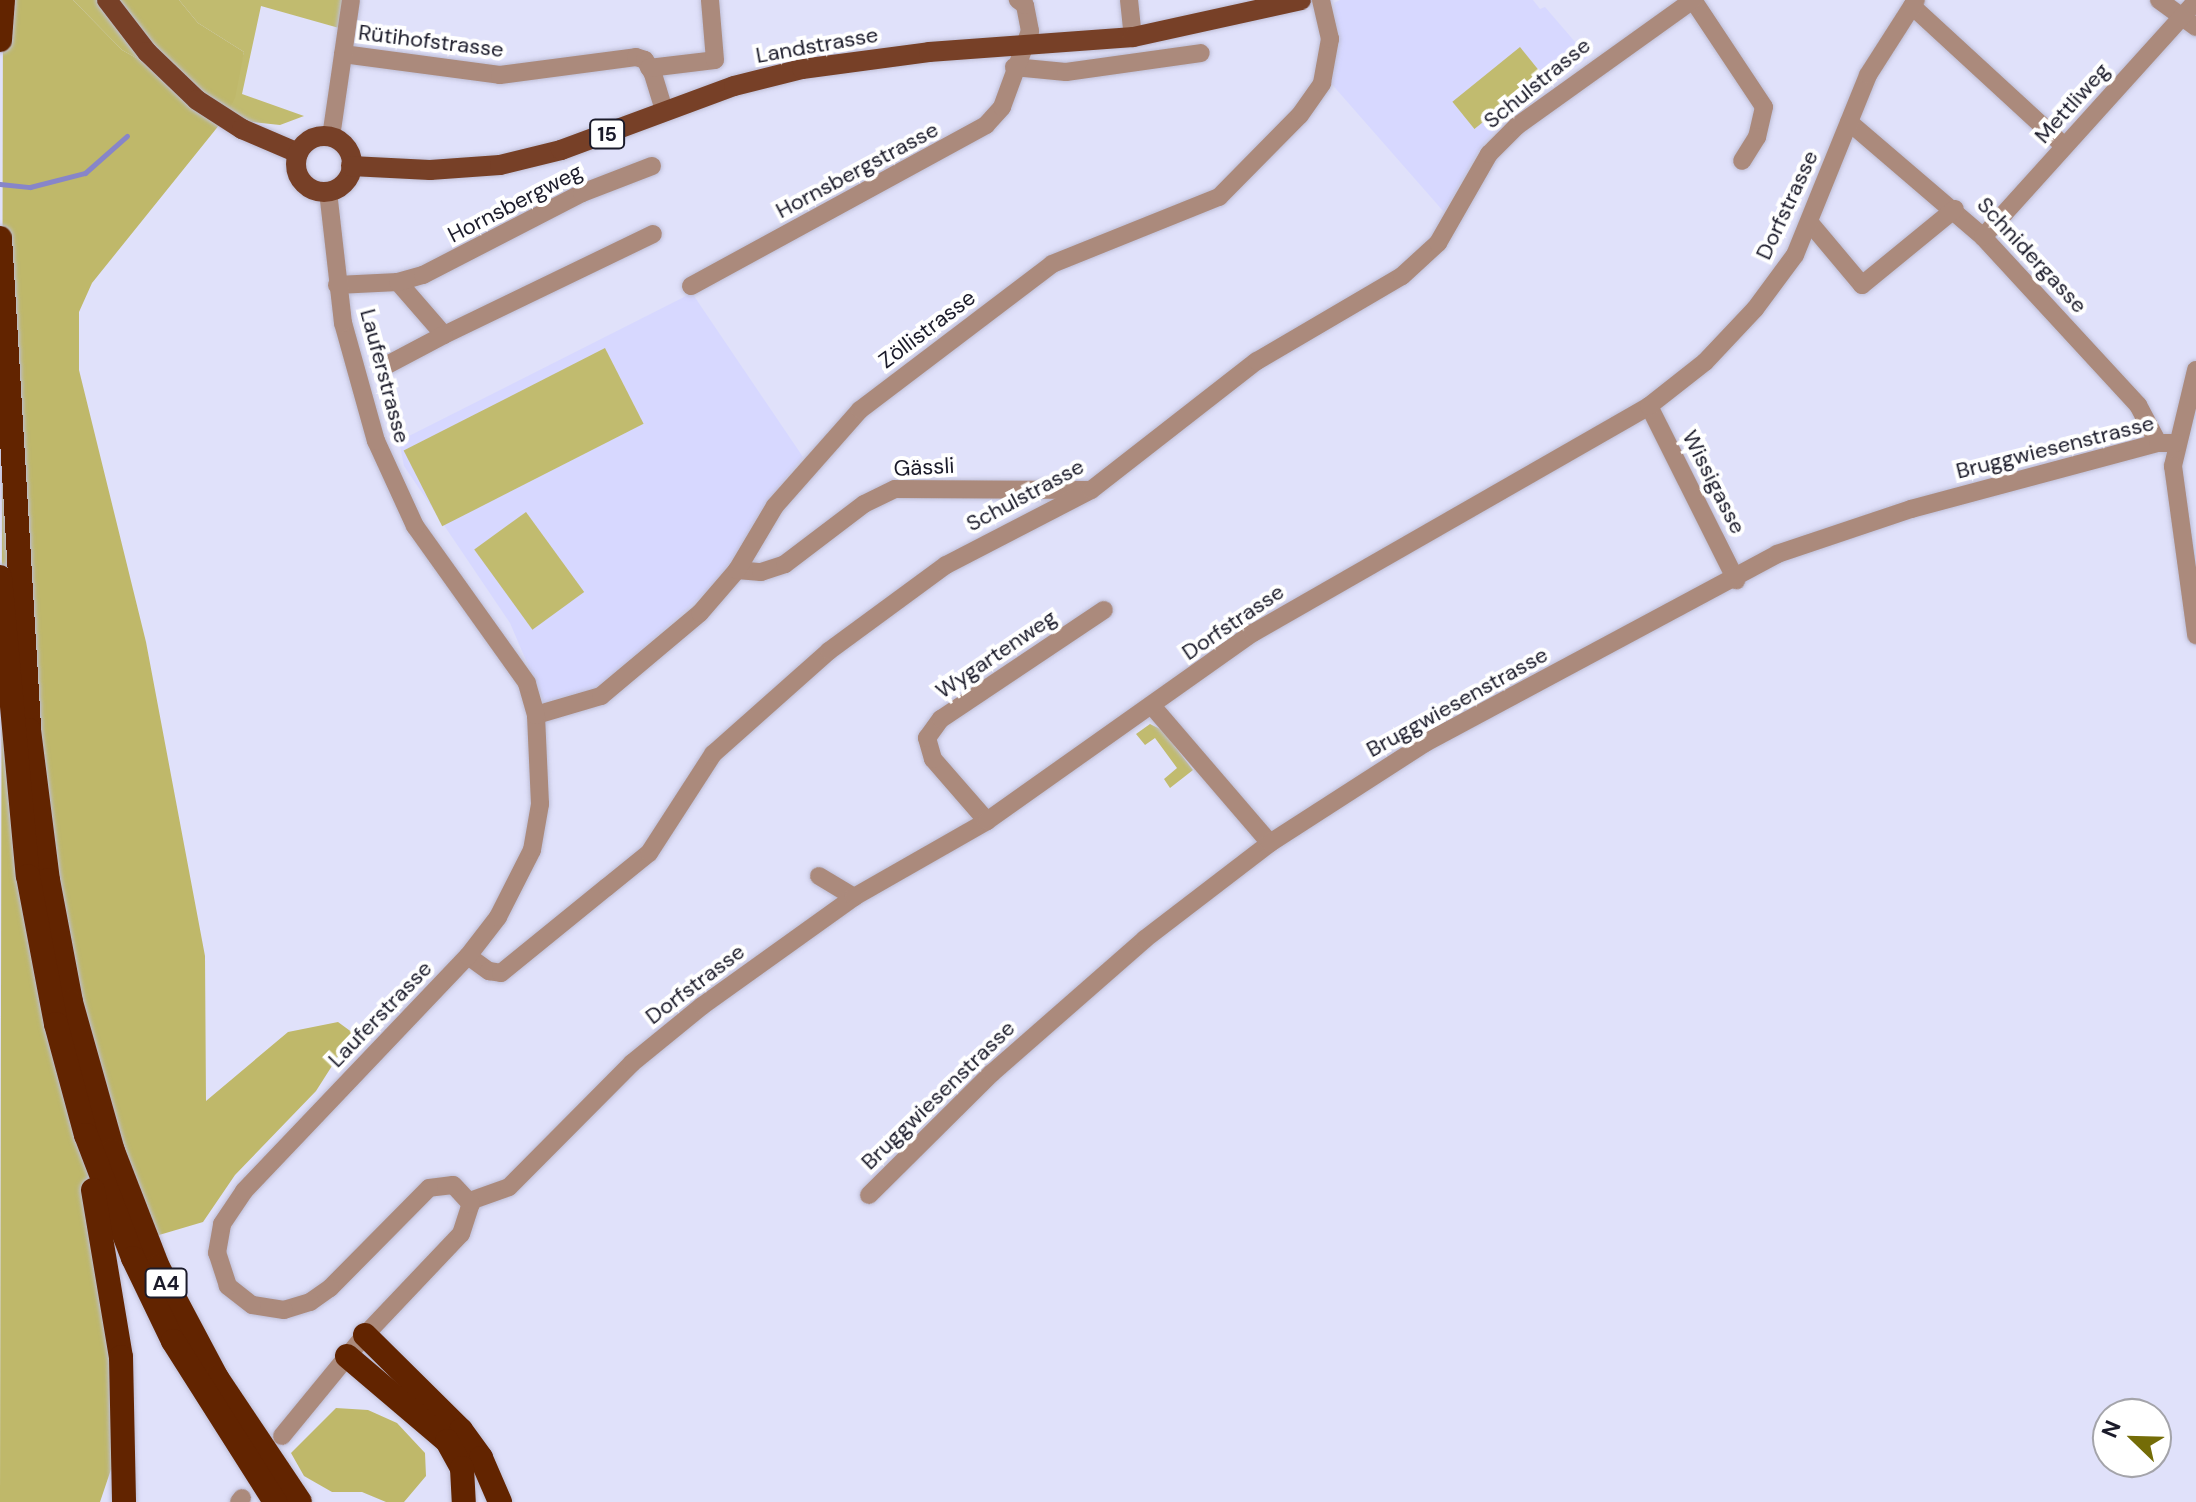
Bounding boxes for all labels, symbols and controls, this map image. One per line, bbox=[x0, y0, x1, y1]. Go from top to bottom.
street label: Rütihofstrasse bbox=[357, 19, 505, 63]
street label: Landstrasse bbox=[754, 21, 880, 69]
street label: Schulstrasse bbox=[1478, 32, 1596, 134]
street label: Mettliweg bbox=[2029, 57, 2115, 149]
street label: Hornsbergstrasse bbox=[771, 116, 943, 224]
road number: 15 bbox=[589, 118, 625, 150]
street label: Dorfstrasse bbox=[1750, 146, 1824, 264]
street label: Hornsbergweg bbox=[443, 158, 587, 248]
street label: Schnidergasse bbox=[1972, 192, 2092, 318]
street label: Zöllistrasse bbox=[874, 284, 980, 374]
street label: Lauferstrasse bbox=[354, 306, 416, 446]
street label: Bruggwiesenstrasse bbox=[1953, 410, 2157, 484]
street label: Wissigasse bbox=[1677, 426, 1751, 538]
street label: Gässli bbox=[893, 452, 955, 482]
street label: Schulstrasse bbox=[962, 453, 1088, 537]
street label: Dorfstrasse bbox=[1177, 578, 1289, 666]
street label: Wygartenweg bbox=[931, 604, 1061, 704]
street label: Bruggwiesenstrasse bbox=[1362, 641, 1552, 763]
street label: Dorfstrasse bbox=[640, 938, 750, 1030]
street label: Lauferstrasse bbox=[323, 955, 437, 1073]
street label: Bruggwiesenstrasse bbox=[856, 1015, 1020, 1175]
road number: A4 bbox=[144, 1267, 188, 1299]
north arrow bbox=[2092, 1398, 2172, 1478]
text: N bbox=[2095, 1416, 2128, 1442]

